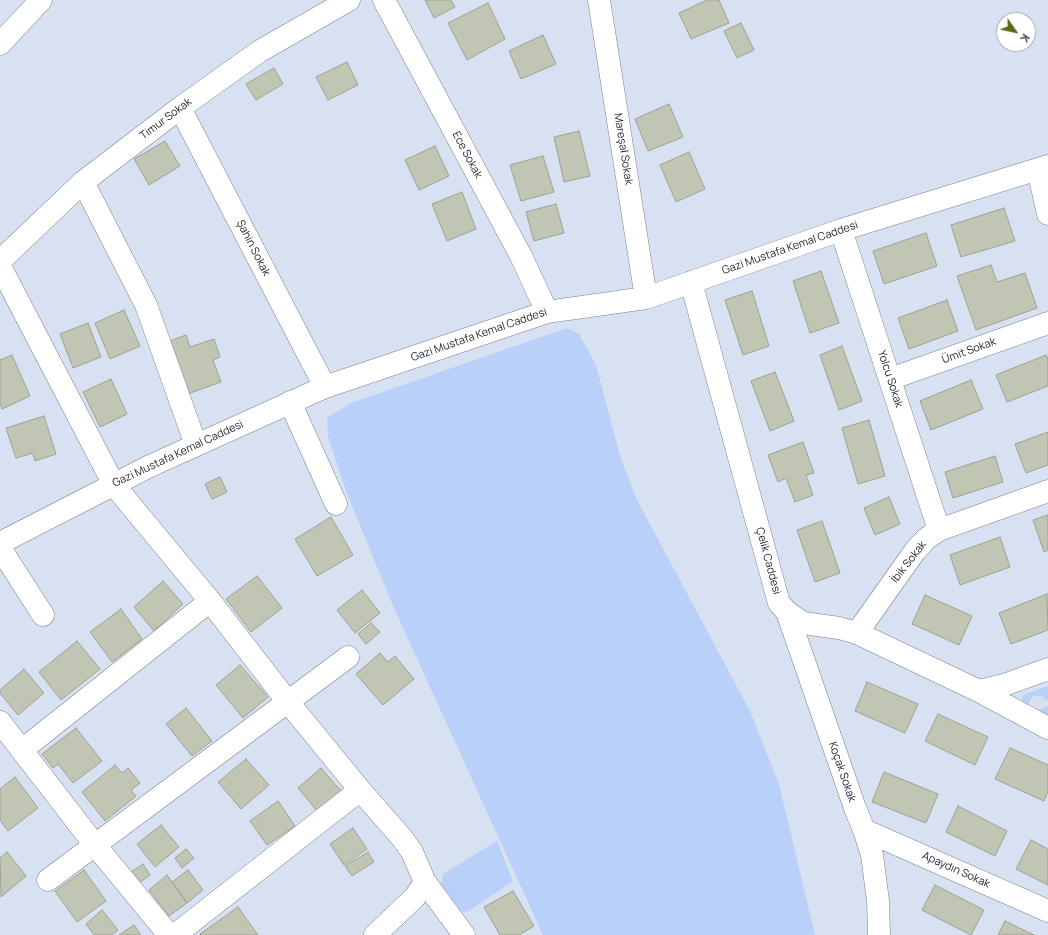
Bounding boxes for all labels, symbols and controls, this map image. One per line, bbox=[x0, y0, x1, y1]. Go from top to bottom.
north arrow bbox=[996, 12, 1036, 52]
text: K bbox=[1017, 31, 1034, 46]
street label: Timur Sokak bbox=[137, 95, 195, 143]
street label: Mareşal Sokak bbox=[611, 112, 635, 186]
street label: Ece Sokak bbox=[449, 129, 485, 181]
street label: Şahin Sokak bbox=[233, 218, 273, 278]
street label: Gazi Mustafa Kemal Caddesi bbox=[720, 218, 860, 278]
street label: Gazi Mustafa Kemal Caddesi bbox=[409, 305, 549, 365]
street label: Ümit Sokak bbox=[940, 335, 998, 367]
street label: Yolcu Sokak bbox=[875, 349, 905, 409]
street label: Gazi Mustafa Kemal Caddesi bbox=[110, 418, 246, 490]
street label: Çelik Caddesi bbox=[753, 526, 783, 596]
street label: İbik Sokak bbox=[889, 538, 929, 586]
street label: Koçak Sokak bbox=[826, 740, 858, 804]
street label: Apaydın Sokak bbox=[920, 849, 992, 891]

